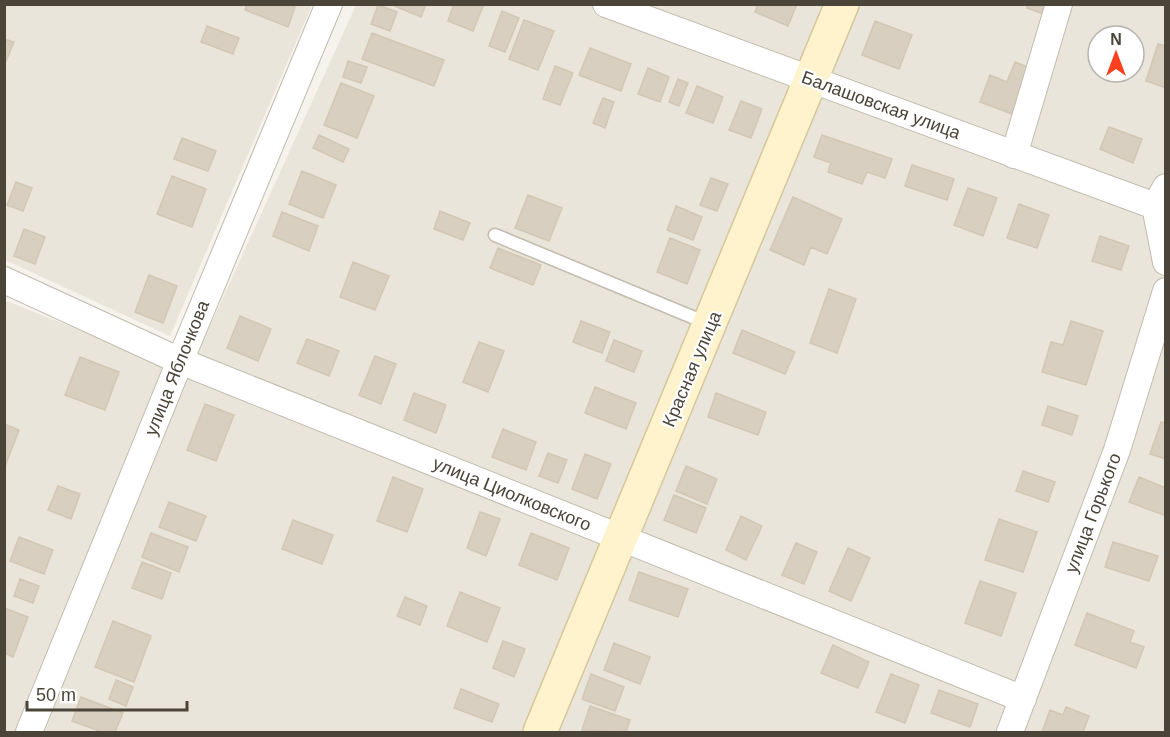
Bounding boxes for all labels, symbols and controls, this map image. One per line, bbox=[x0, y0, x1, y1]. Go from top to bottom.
north arrow bbox=[1086, 24, 1146, 84]
text: N bbox=[1110, 31, 1122, 48]
street label: Балашовская улица bbox=[799, 67, 964, 143]
street label: улица Яблочкова bbox=[141, 297, 214, 439]
street label: Красная улица bbox=[659, 307, 726, 430]
street label: улица Горького bbox=[1061, 450, 1125, 576]
street label: улица Циолковского bbox=[430, 453, 594, 535]
scale bar bbox=[27, 674, 188, 712]
text: 50 m bbox=[36, 685, 76, 705]

